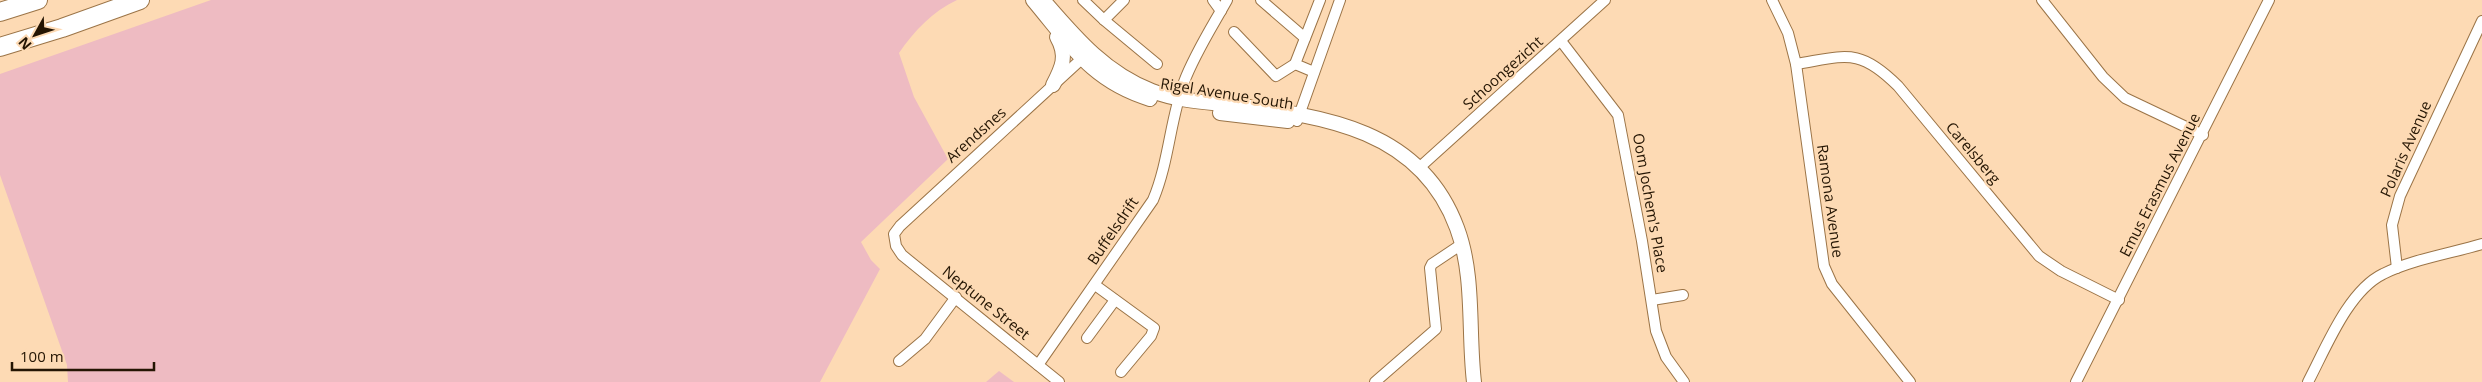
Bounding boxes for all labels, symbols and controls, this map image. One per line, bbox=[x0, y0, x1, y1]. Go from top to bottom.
north arrow bbox=[10, 10, 60, 60]
street label: Schoongezicht bbox=[1458, 31, 1547, 113]
text: N bbox=[14, 33, 36, 54]
street label: Rigel Avenue South bbox=[1159, 73, 1295, 113]
street label: Polaris Avenue bbox=[2375, 97, 2435, 200]
street label: Arendsnes bbox=[941, 102, 1010, 167]
street label: Emus Erasmus Avenue bbox=[2114, 109, 2204, 260]
street label: Carelsberg bbox=[1942, 117, 2006, 188]
street label: Oom Jochem's Place bbox=[1629, 132, 1673, 274]
street label: Ramona Avenue bbox=[1813, 143, 1849, 259]
street label: Buffelsdrift bbox=[1082, 193, 1142, 268]
street label: Neptune Street bbox=[939, 261, 1034, 344]
scale bar bbox=[12, 340, 155, 372]
text: 100 m bbox=[20, 346, 64, 366]

